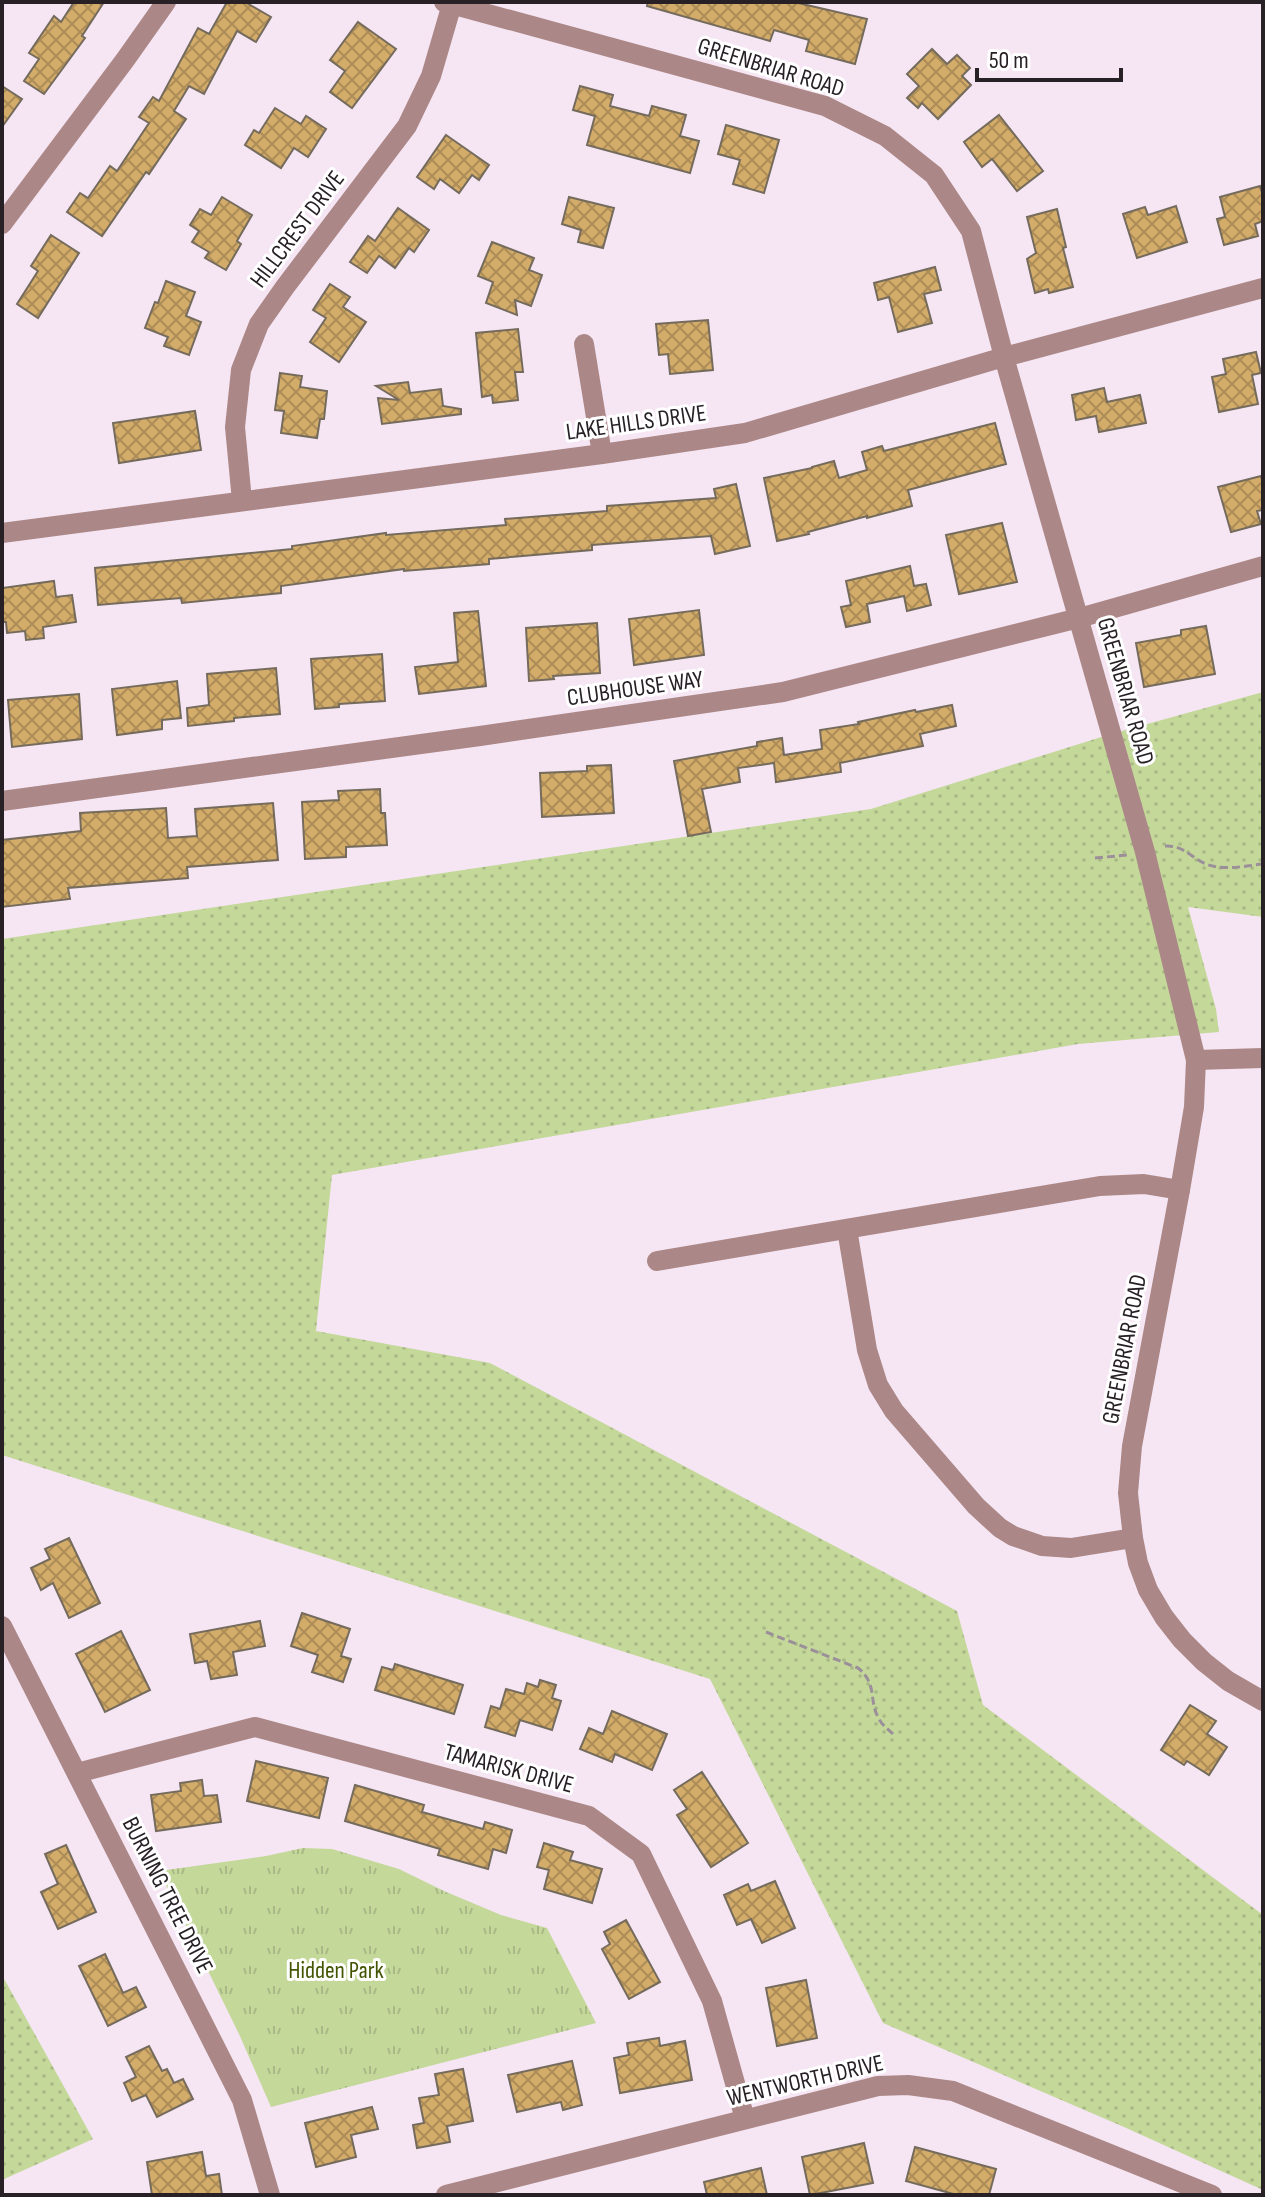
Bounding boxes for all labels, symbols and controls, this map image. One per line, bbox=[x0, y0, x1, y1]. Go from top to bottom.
street label: GREENBRIAR ROAD bbox=[694, 31, 848, 104]
scale bar bbox=[977, 32, 1121, 82]
text: 50 m bbox=[989, 46, 1029, 75]
street label: HILLCREST DRIVE bbox=[244, 165, 351, 294]
street label: LAKE HILLS DRIVE bbox=[564, 398, 708, 447]
street label: GREENBRIAR ROAD bbox=[1091, 614, 1160, 768]
street label: CLUBHOUSE WAY bbox=[565, 665, 705, 712]
street label: GREENBRIAR ROAD bbox=[1096, 1272, 1153, 1426]
street label: TAMARISK DRIVE bbox=[441, 1737, 577, 1800]
street label: BURNING TREE DRIVE bbox=[116, 1812, 219, 1978]
park label: Hidden Park bbox=[288, 1956, 384, 1985]
street label: WENTWORTH DRIVE bbox=[724, 2048, 886, 2113]

